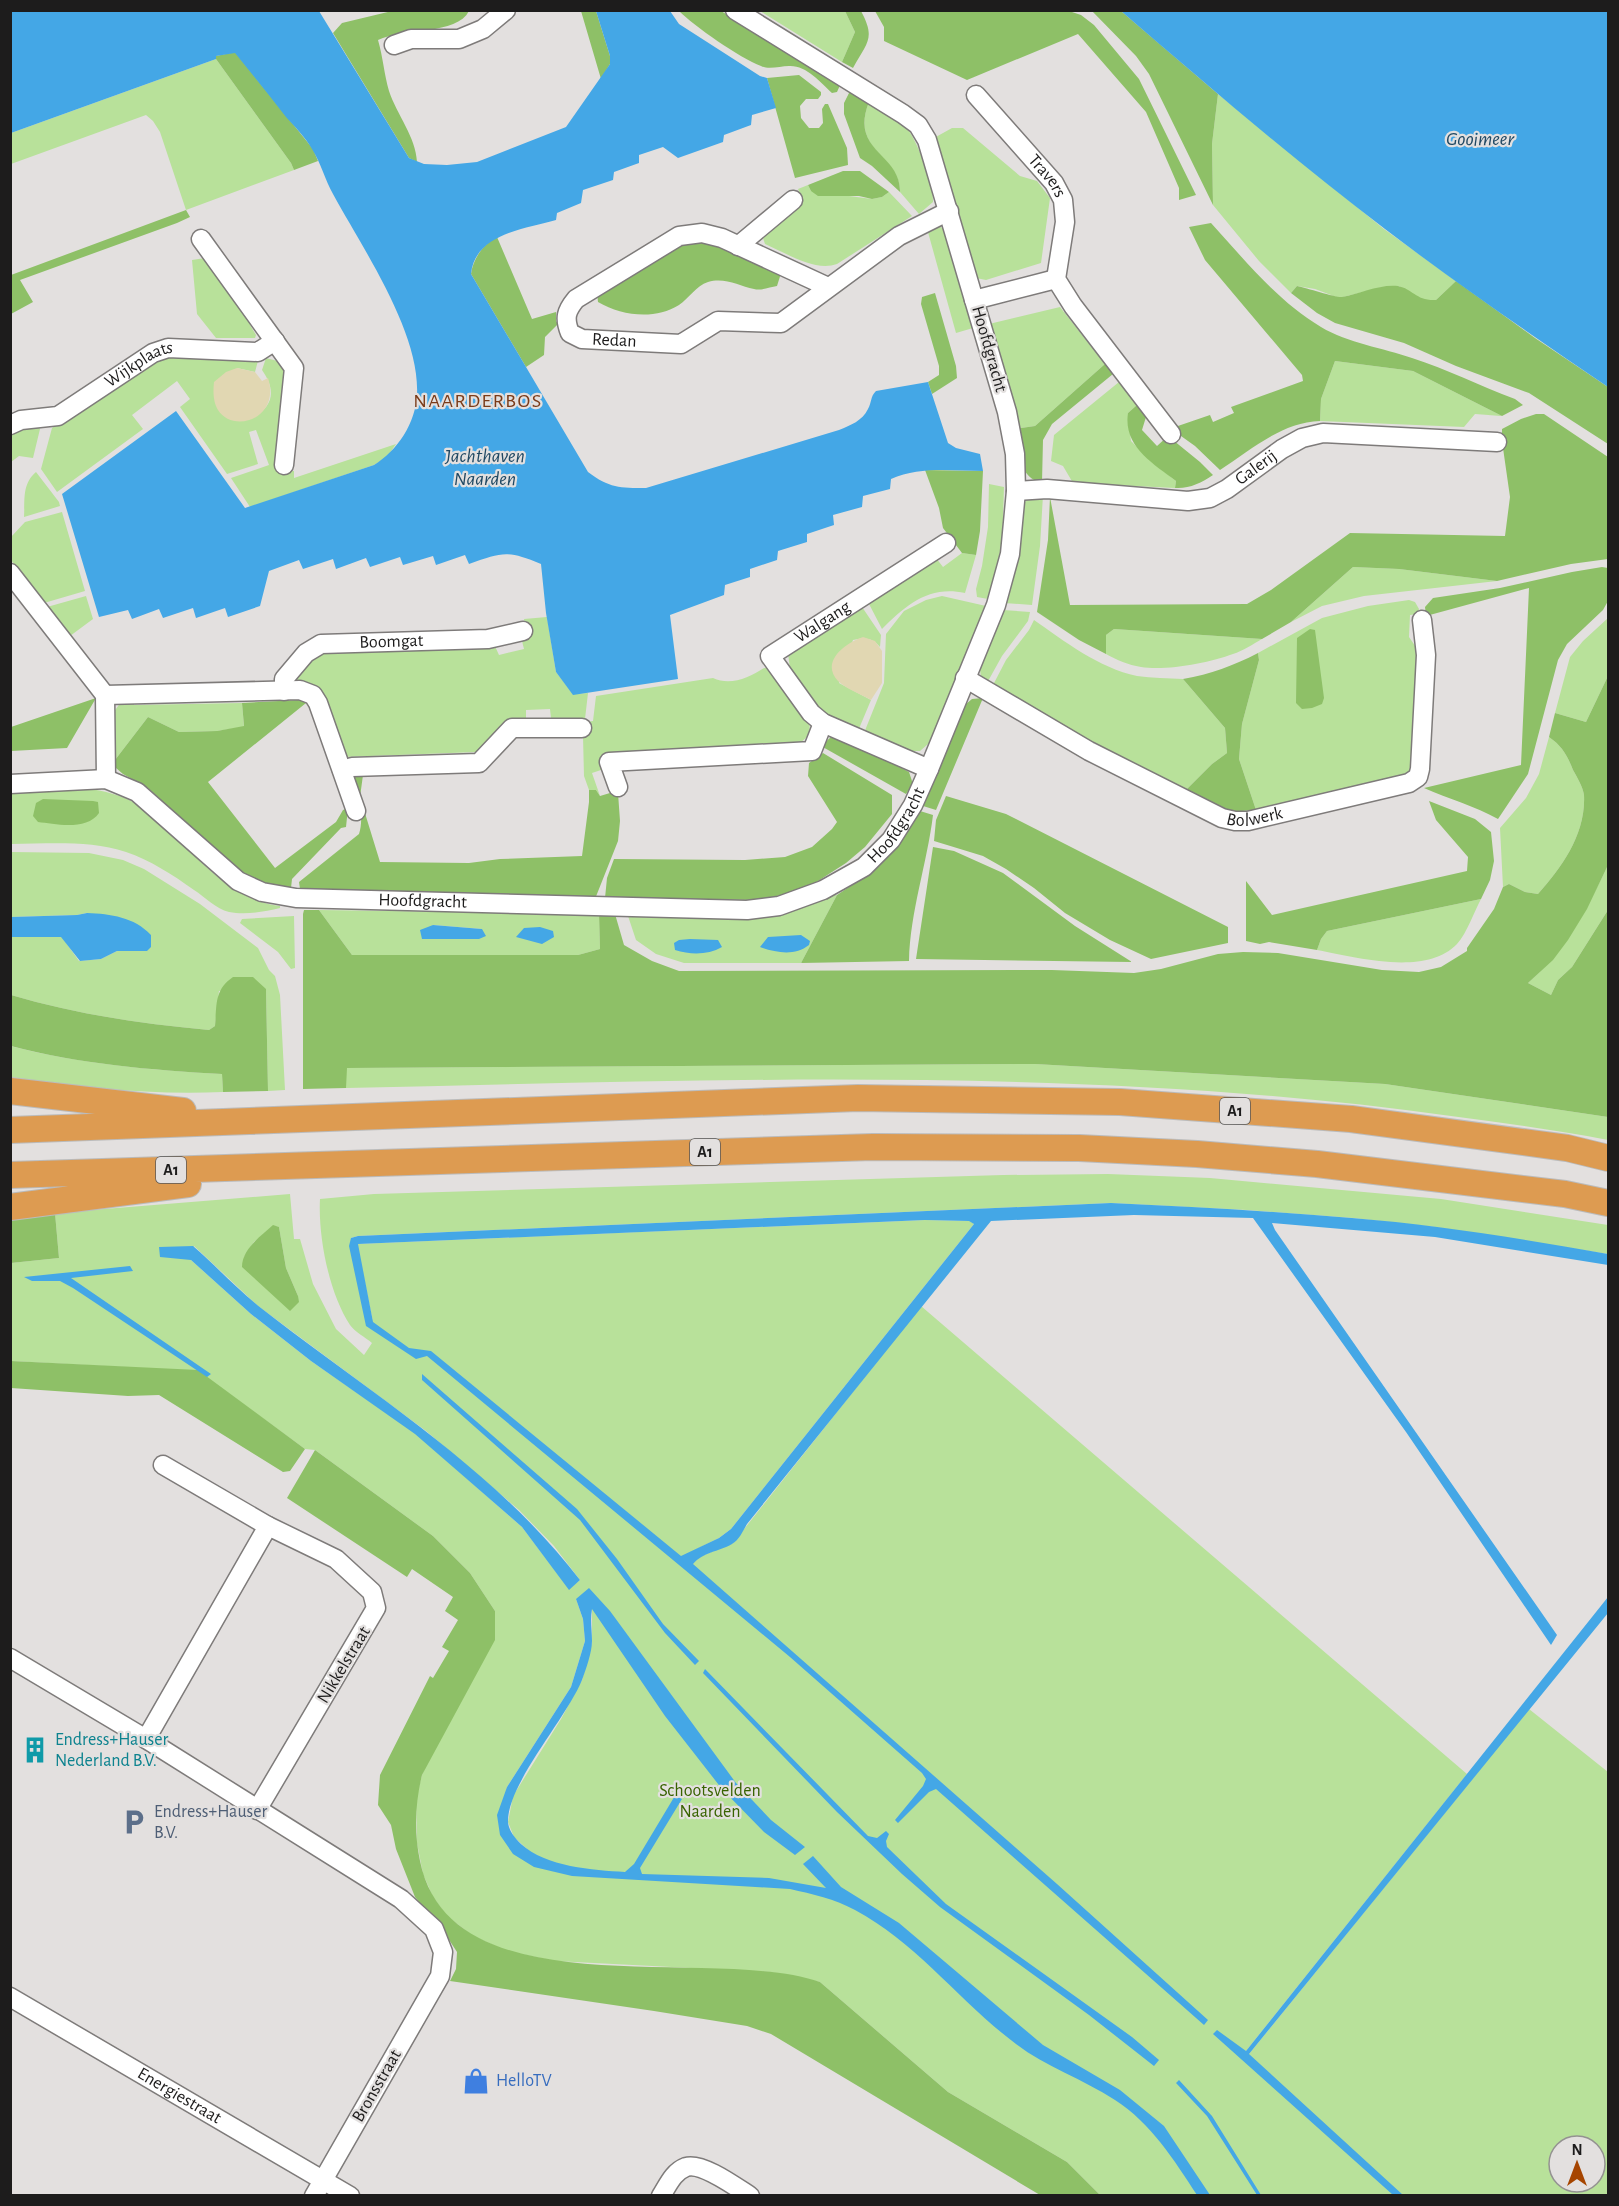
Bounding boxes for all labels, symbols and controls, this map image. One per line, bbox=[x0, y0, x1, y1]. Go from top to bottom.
water label: Gooimeer bbox=[1446, 129, 1514, 149]
street label: Travers bbox=[1024, 151, 1069, 201]
street label: Hoofdgracht bbox=[968, 304, 1010, 394]
street label: Redan bbox=[592, 331, 637, 351]
street label: Wijkplaats bbox=[102, 339, 173, 391]
district label: NAARDERBOS bbox=[413, 391, 543, 411]
water label: Jachthaven Naarden bbox=[444, 446, 525, 489]
street label: Galerij bbox=[1232, 447, 1280, 489]
street label: Walgang bbox=[791, 598, 854, 647]
street label: Boomgat bbox=[359, 632, 424, 652]
street label: Hoofdgracht bbox=[864, 784, 929, 867]
street label: Bolwerk bbox=[1225, 804, 1285, 830]
street label: Hoofdgracht bbox=[378, 891, 467, 912]
road number: A1 bbox=[1220, 1098, 1250, 1124]
road number: A1 bbox=[690, 1139, 720, 1165]
road number: A1 bbox=[156, 1157, 186, 1183]
street label: Nikkelstraat bbox=[314, 1623, 374, 1706]
place label: Endress+Hauser Nederland B.V. bbox=[55, 1731, 169, 1770]
building icon: Endress+Hauser Nederland B.V. bbox=[20, 1735, 50, 1765]
park label: Schootsvelden Naarden bbox=[659, 1782, 761, 1821]
place label: Endress+Hauser B.V. bbox=[154, 1803, 268, 1842]
parking icon: Endress+Hauser B.V. bbox=[119, 1807, 149, 1837]
street label: Bronsstraat bbox=[349, 2047, 405, 2125]
street label: Energiestraat bbox=[134, 2065, 224, 2128]
shop icon: HelloTV bbox=[461, 2066, 491, 2096]
place label: HelloTV bbox=[496, 2072, 553, 2090]
north arrow bbox=[1547, 2134, 1607, 2194]
text: N bbox=[1571, 2142, 1583, 2158]

